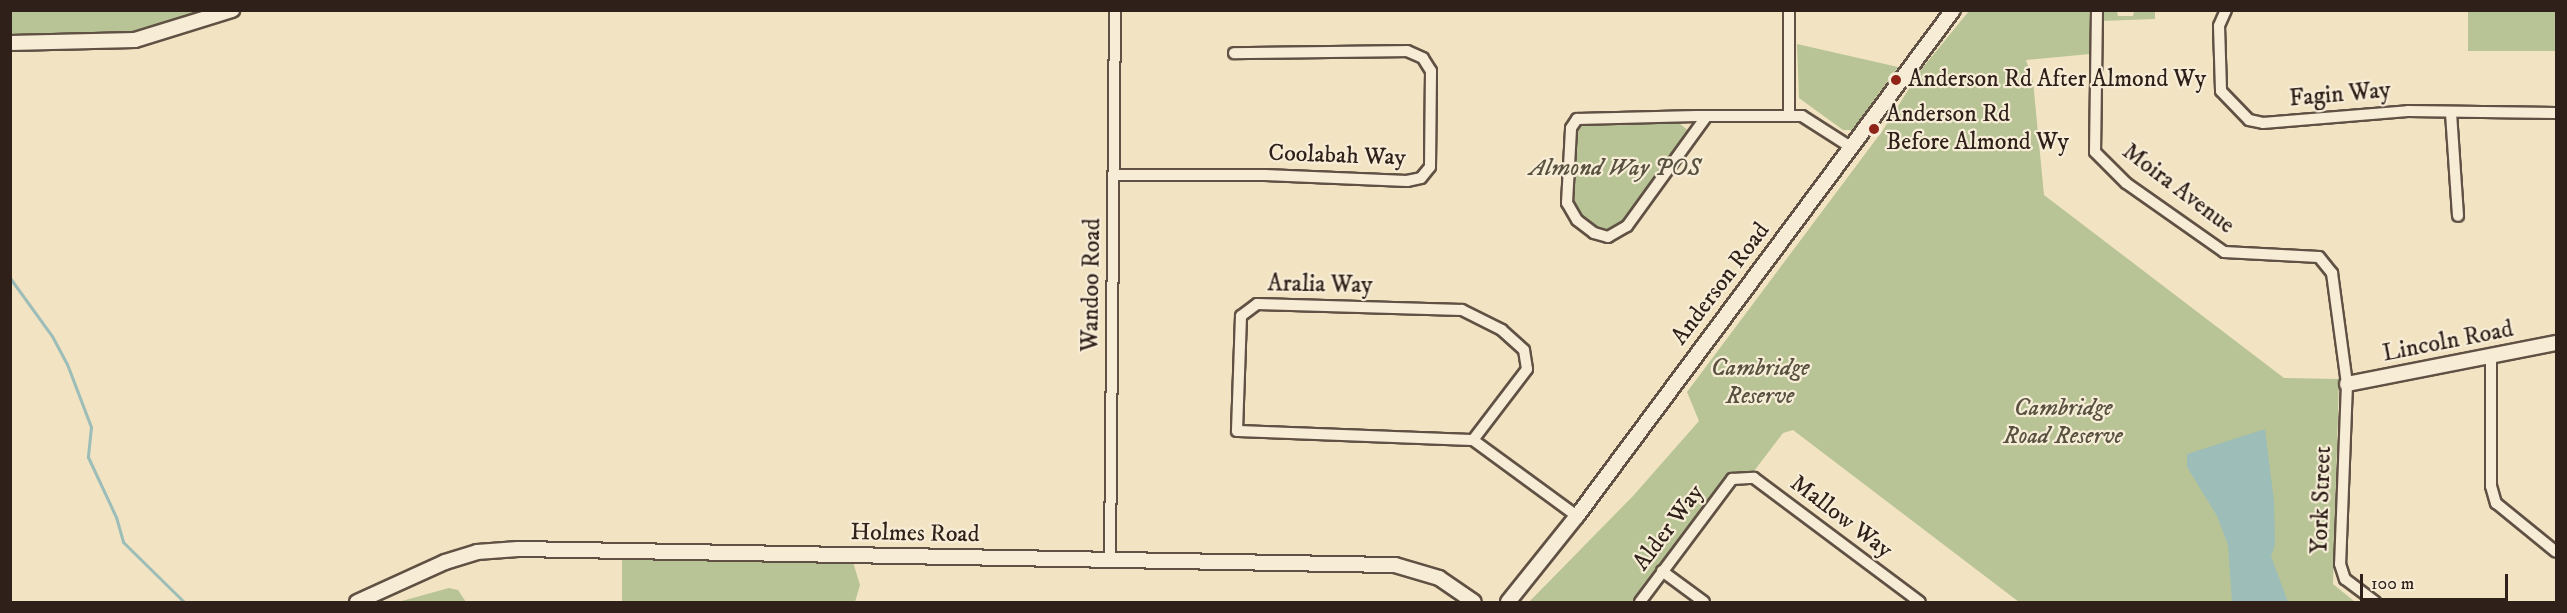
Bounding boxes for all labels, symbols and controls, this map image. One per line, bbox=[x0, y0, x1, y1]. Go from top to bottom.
place label: Anderson Rd After Almond Wy bbox=[1908, 66, 2206, 94]
marker: Anderson Rd After Almond Wy bbox=[1889, 73, 1903, 87]
street label: Fagin Way bbox=[2288, 76, 2392, 114]
place label: Anderson Rd Before Almond Wy bbox=[1886, 101, 2069, 157]
marker: Anderson Rd Before Almond Wy bbox=[1867, 122, 1881, 136]
street label: Moira Avenue bbox=[2116, 138, 2240, 240]
street label: Coolabah Way bbox=[1268, 139, 1406, 173]
park label: Almond Way POS bbox=[1529, 155, 1701, 183]
street label: Anderson Road bbox=[1666, 217, 1776, 351]
street label: Wandoo Road bbox=[1076, 218, 1108, 352]
street label: Aralia Way bbox=[1267, 270, 1373, 300]
street label: Lincoln Road bbox=[2380, 315, 2516, 369]
park label: Cambridge Reserve bbox=[1711, 355, 1809, 411]
park label: Cambridge Road Reserve bbox=[2003, 395, 2123, 451]
street label: York Street bbox=[2306, 446, 2338, 554]
street label: Mallow Way bbox=[1784, 469, 1898, 565]
street label: Alder Way bbox=[1627, 479, 1711, 577]
street label: Holmes Road bbox=[850, 518, 980, 550]
scale bar bbox=[2363, 562, 2512, 600]
text: 100 m bbox=[2371, 573, 2414, 595]

